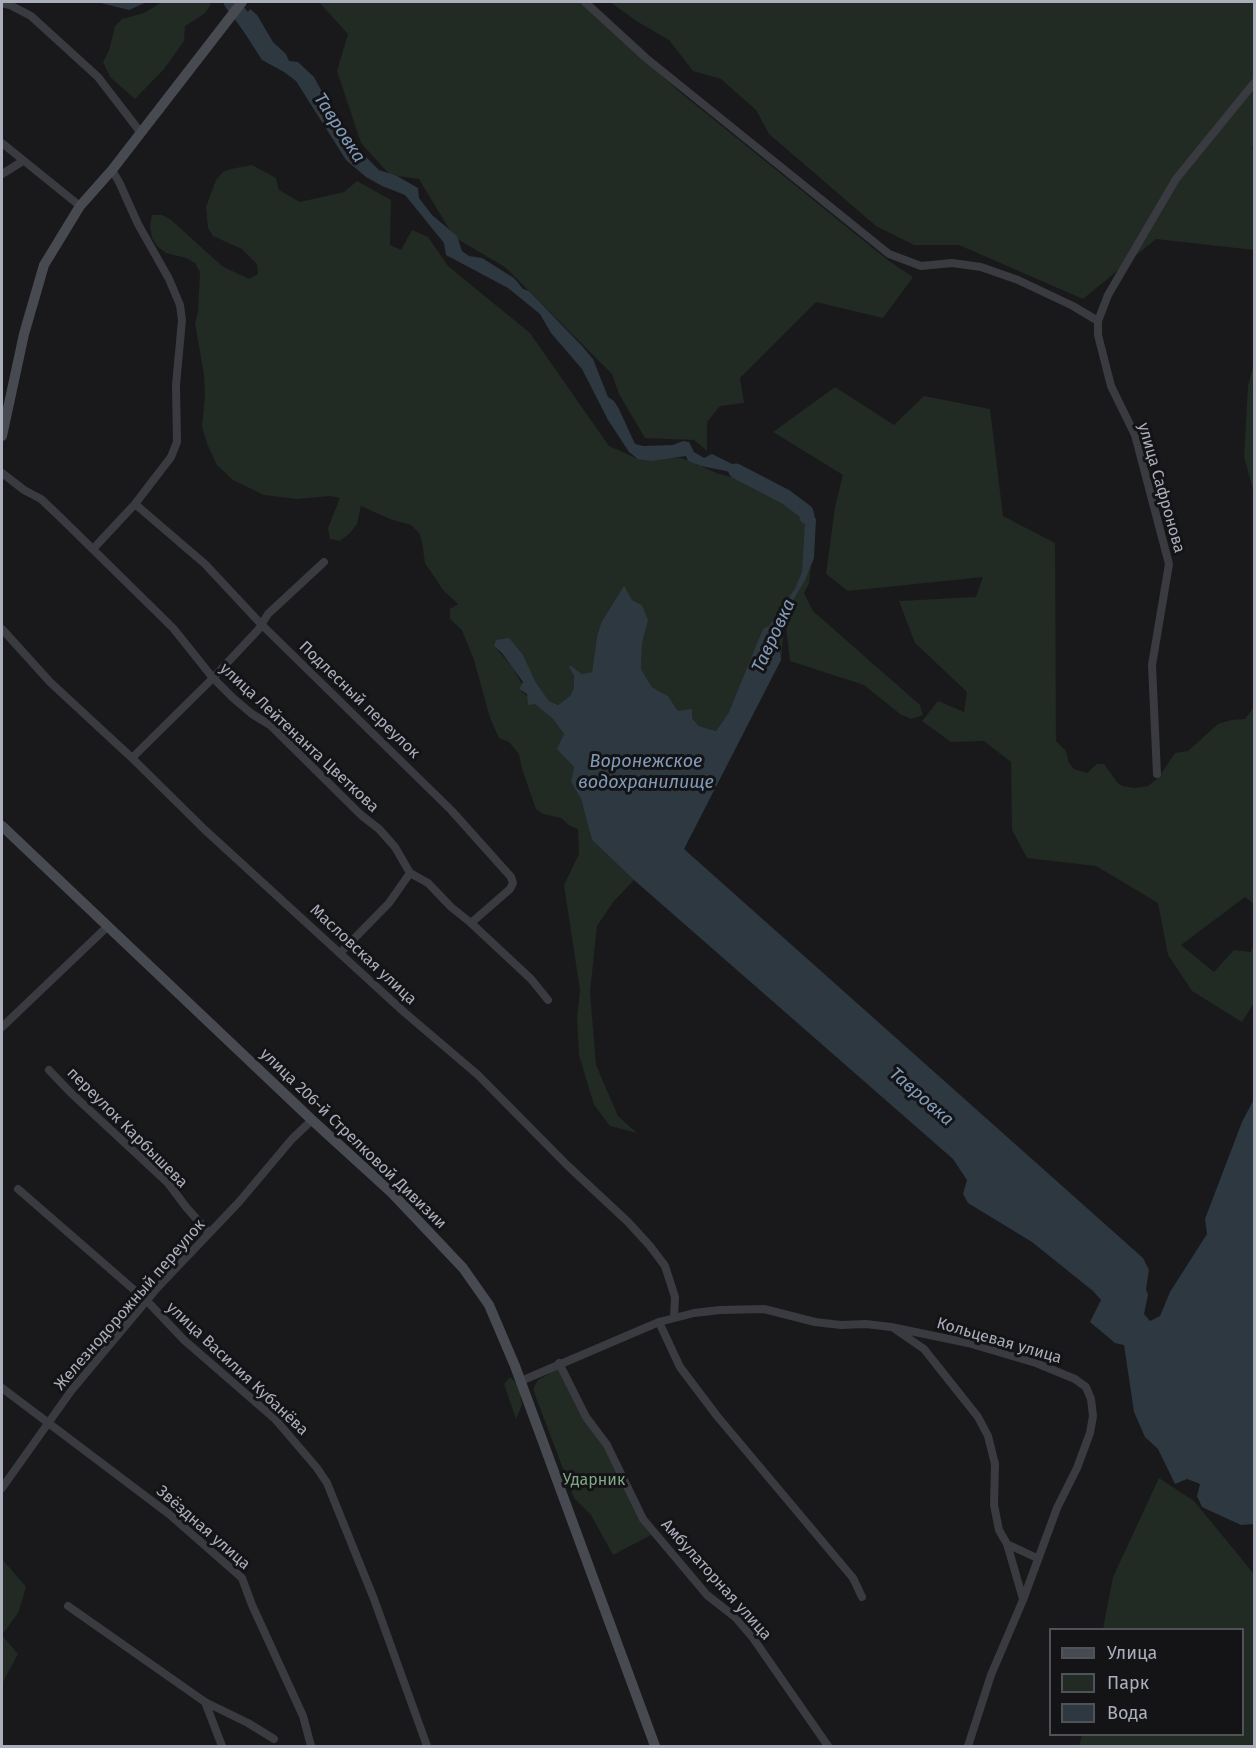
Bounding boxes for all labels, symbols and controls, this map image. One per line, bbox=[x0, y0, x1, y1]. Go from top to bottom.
water label: Тавровка bbox=[309, 89, 369, 167]
street label: улица Сафронова bbox=[1133, 421, 1189, 555]
water label: Тавровка bbox=[748, 596, 800, 676]
street label: Подлесный переулок bbox=[295, 637, 423, 763]
street label: улица Лейтенанта Цветкова bbox=[215, 659, 383, 817]
water label: Воронежское водохранилище bbox=[578, 751, 714, 794]
street label: Масловская улица bbox=[306, 901, 420, 1009]
street label: улица 206-й Стрелковой Дивизии bbox=[256, 1045, 450, 1233]
water label: Тавровка bbox=[884, 1063, 958, 1131]
street label: переулок Карбышева bbox=[63, 1064, 191, 1192]
street label: Железнодорожный переулок bbox=[51, 1216, 209, 1394]
street label: улица Василия Кубанёва bbox=[162, 1298, 312, 1440]
street label: Кольцевая улица bbox=[934, 1314, 1064, 1368]
park label: Ударник bbox=[563, 1471, 625, 1491]
street label: Звёздная улица bbox=[152, 1482, 254, 1574]
street label: Амбулаторная улица bbox=[657, 1516, 775, 1644]
legend bbox=[1049, 1628, 1244, 1736]
text: Улица bbox=[1107, 1642, 1157, 1664]
text: Парк bbox=[1107, 1672, 1149, 1694]
text: Вода bbox=[1107, 1702, 1148, 1724]

